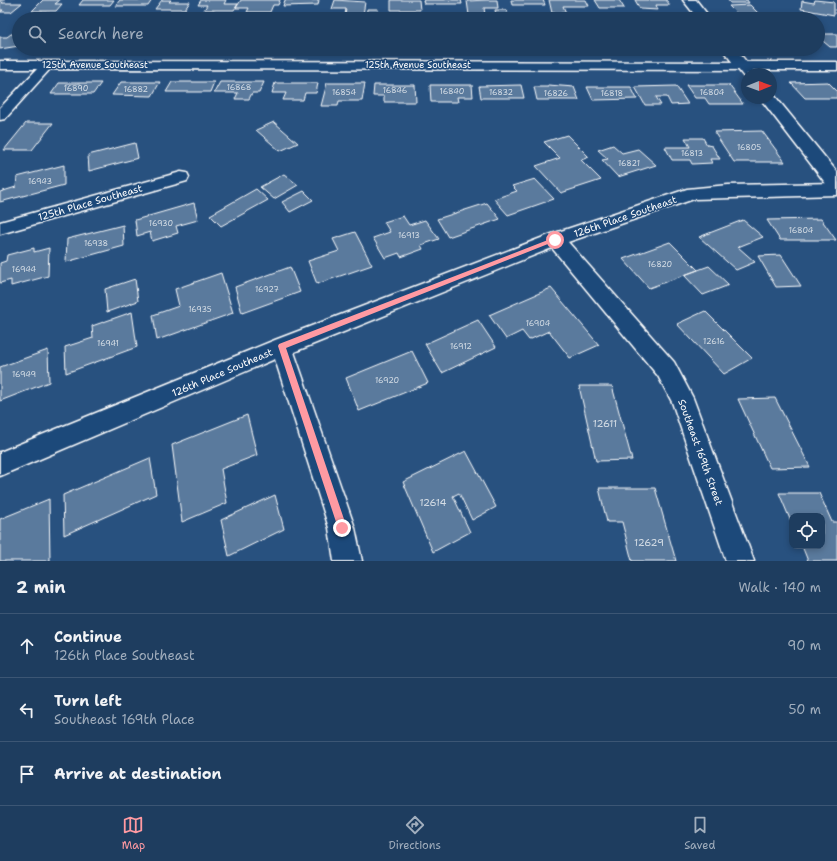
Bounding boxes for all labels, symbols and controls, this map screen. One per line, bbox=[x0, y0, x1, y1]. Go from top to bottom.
search box bbox=[12, 12, 825, 56]
icon: search bbox=[26, 23, 48, 45]
text: Search here bbox=[58, 24, 144, 44]
street label: 125th Avenue Southeast bbox=[42, 59, 148, 71]
street label: 125th Avenue Southeast bbox=[365, 59, 471, 71]
north arrow bbox=[741, 68, 777, 104]
house number: 16868 bbox=[227, 82, 251, 93]
house number: 16890 bbox=[64, 83, 88, 94]
house number: 16882 bbox=[124, 84, 149, 95]
house number: 16846 bbox=[383, 85, 408, 96]
house number: 16840 bbox=[440, 86, 464, 97]
house number: 16854 bbox=[332, 87, 356, 98]
house number: 16832 bbox=[489, 87, 513, 98]
house number: 16804 bbox=[700, 87, 725, 98]
house number: 16826 bbox=[544, 88, 569, 99]
house number: 16818 bbox=[601, 88, 623, 99]
house number: 16805 bbox=[737, 142, 761, 153]
house number: 16813 bbox=[681, 148, 703, 159]
house number: 16821 bbox=[618, 158, 640, 169]
house number: 16943 bbox=[28, 176, 52, 187]
street label: 125th Place Southeast bbox=[37, 181, 144, 224]
street label: 126th Place Southeast bbox=[572, 193, 678, 240]
house number: 16930 bbox=[149, 218, 173, 229]
house number: 16804 bbox=[789, 225, 814, 236]
house number: 16913 bbox=[398, 230, 420, 241]
route start bbox=[546, 231, 564, 249]
house number: 16938 bbox=[84, 238, 108, 249]
house number: 16820 bbox=[648, 259, 672, 270]
house number: 16944 bbox=[12, 264, 37, 275]
house number: 16927 bbox=[255, 284, 279, 295]
house number: 16935 bbox=[188, 304, 212, 315]
house number: 16904 bbox=[526, 318, 551, 329]
house number: 12616 bbox=[703, 336, 725, 347]
house number: 16941 bbox=[97, 338, 119, 349]
house number: 16912 bbox=[450, 341, 472, 352]
street label: 126th Place Southeast bbox=[170, 345, 275, 400]
house number: 16949 bbox=[12, 369, 36, 380]
house number: 16920 bbox=[375, 375, 399, 386]
street label: Southeast 169th Street bbox=[675, 397, 726, 507]
house number: 12611 bbox=[593, 417, 617, 430]
house number: 12614 bbox=[419, 496, 447, 509]
map controls bbox=[789, 513, 825, 549]
button: locate bbox=[789, 513, 825, 549]
route end bbox=[333, 519, 351, 537]
house number: 12629 bbox=[634, 536, 664, 549]
text: 2 min bbox=[16, 576, 66, 598]
text: Walk · 140 m bbox=[738, 579, 821, 596]
text: Continue bbox=[54, 627, 122, 647]
icon: ahead bbox=[16, 635, 38, 657]
text: 90 m bbox=[787, 637, 821, 654]
text: 126th Place Southeast bbox=[54, 647, 195, 664]
text: Turn left bbox=[54, 691, 122, 711]
icon: left bbox=[16, 699, 38, 721]
text: 50 m bbox=[788, 701, 821, 718]
text: Southeast 169th Place bbox=[54, 711, 195, 728]
icon: arrive bbox=[16, 763, 38, 785]
text: Arrive at destination bbox=[54, 764, 222, 784]
tab: Map bbox=[122, 814, 145, 853]
tab: Directions bbox=[388, 814, 441, 853]
tab: Saved bbox=[684, 814, 715, 853]

